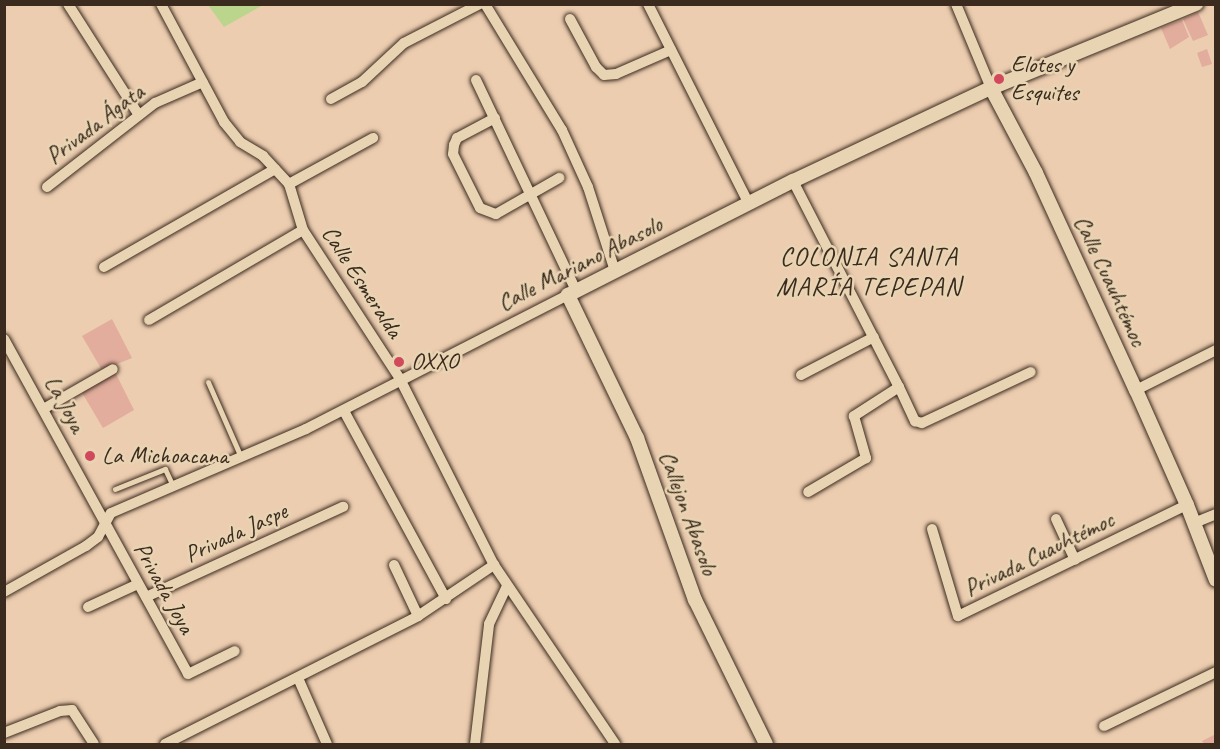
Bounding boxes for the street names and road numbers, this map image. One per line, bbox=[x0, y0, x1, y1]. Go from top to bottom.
street label: Privada Ágata bbox=[40, 78, 150, 170]
street label: Calle Mariano Abasolo bbox=[493, 210, 667, 318]
street label: Calle Cuauhtémoc bbox=[1067, 212, 1153, 350]
street label: Calle Esmeralda bbox=[315, 220, 409, 344]
street label: La Joya bbox=[38, 371, 92, 437]
street label: Callejon Abasolo bbox=[652, 447, 724, 579]
street label: Privada Jaspe bbox=[180, 497, 292, 569]
street label: Privada Cuauhtémoc bbox=[959, 505, 1119, 603]
street label: Privada Joya bbox=[127, 537, 201, 639]

